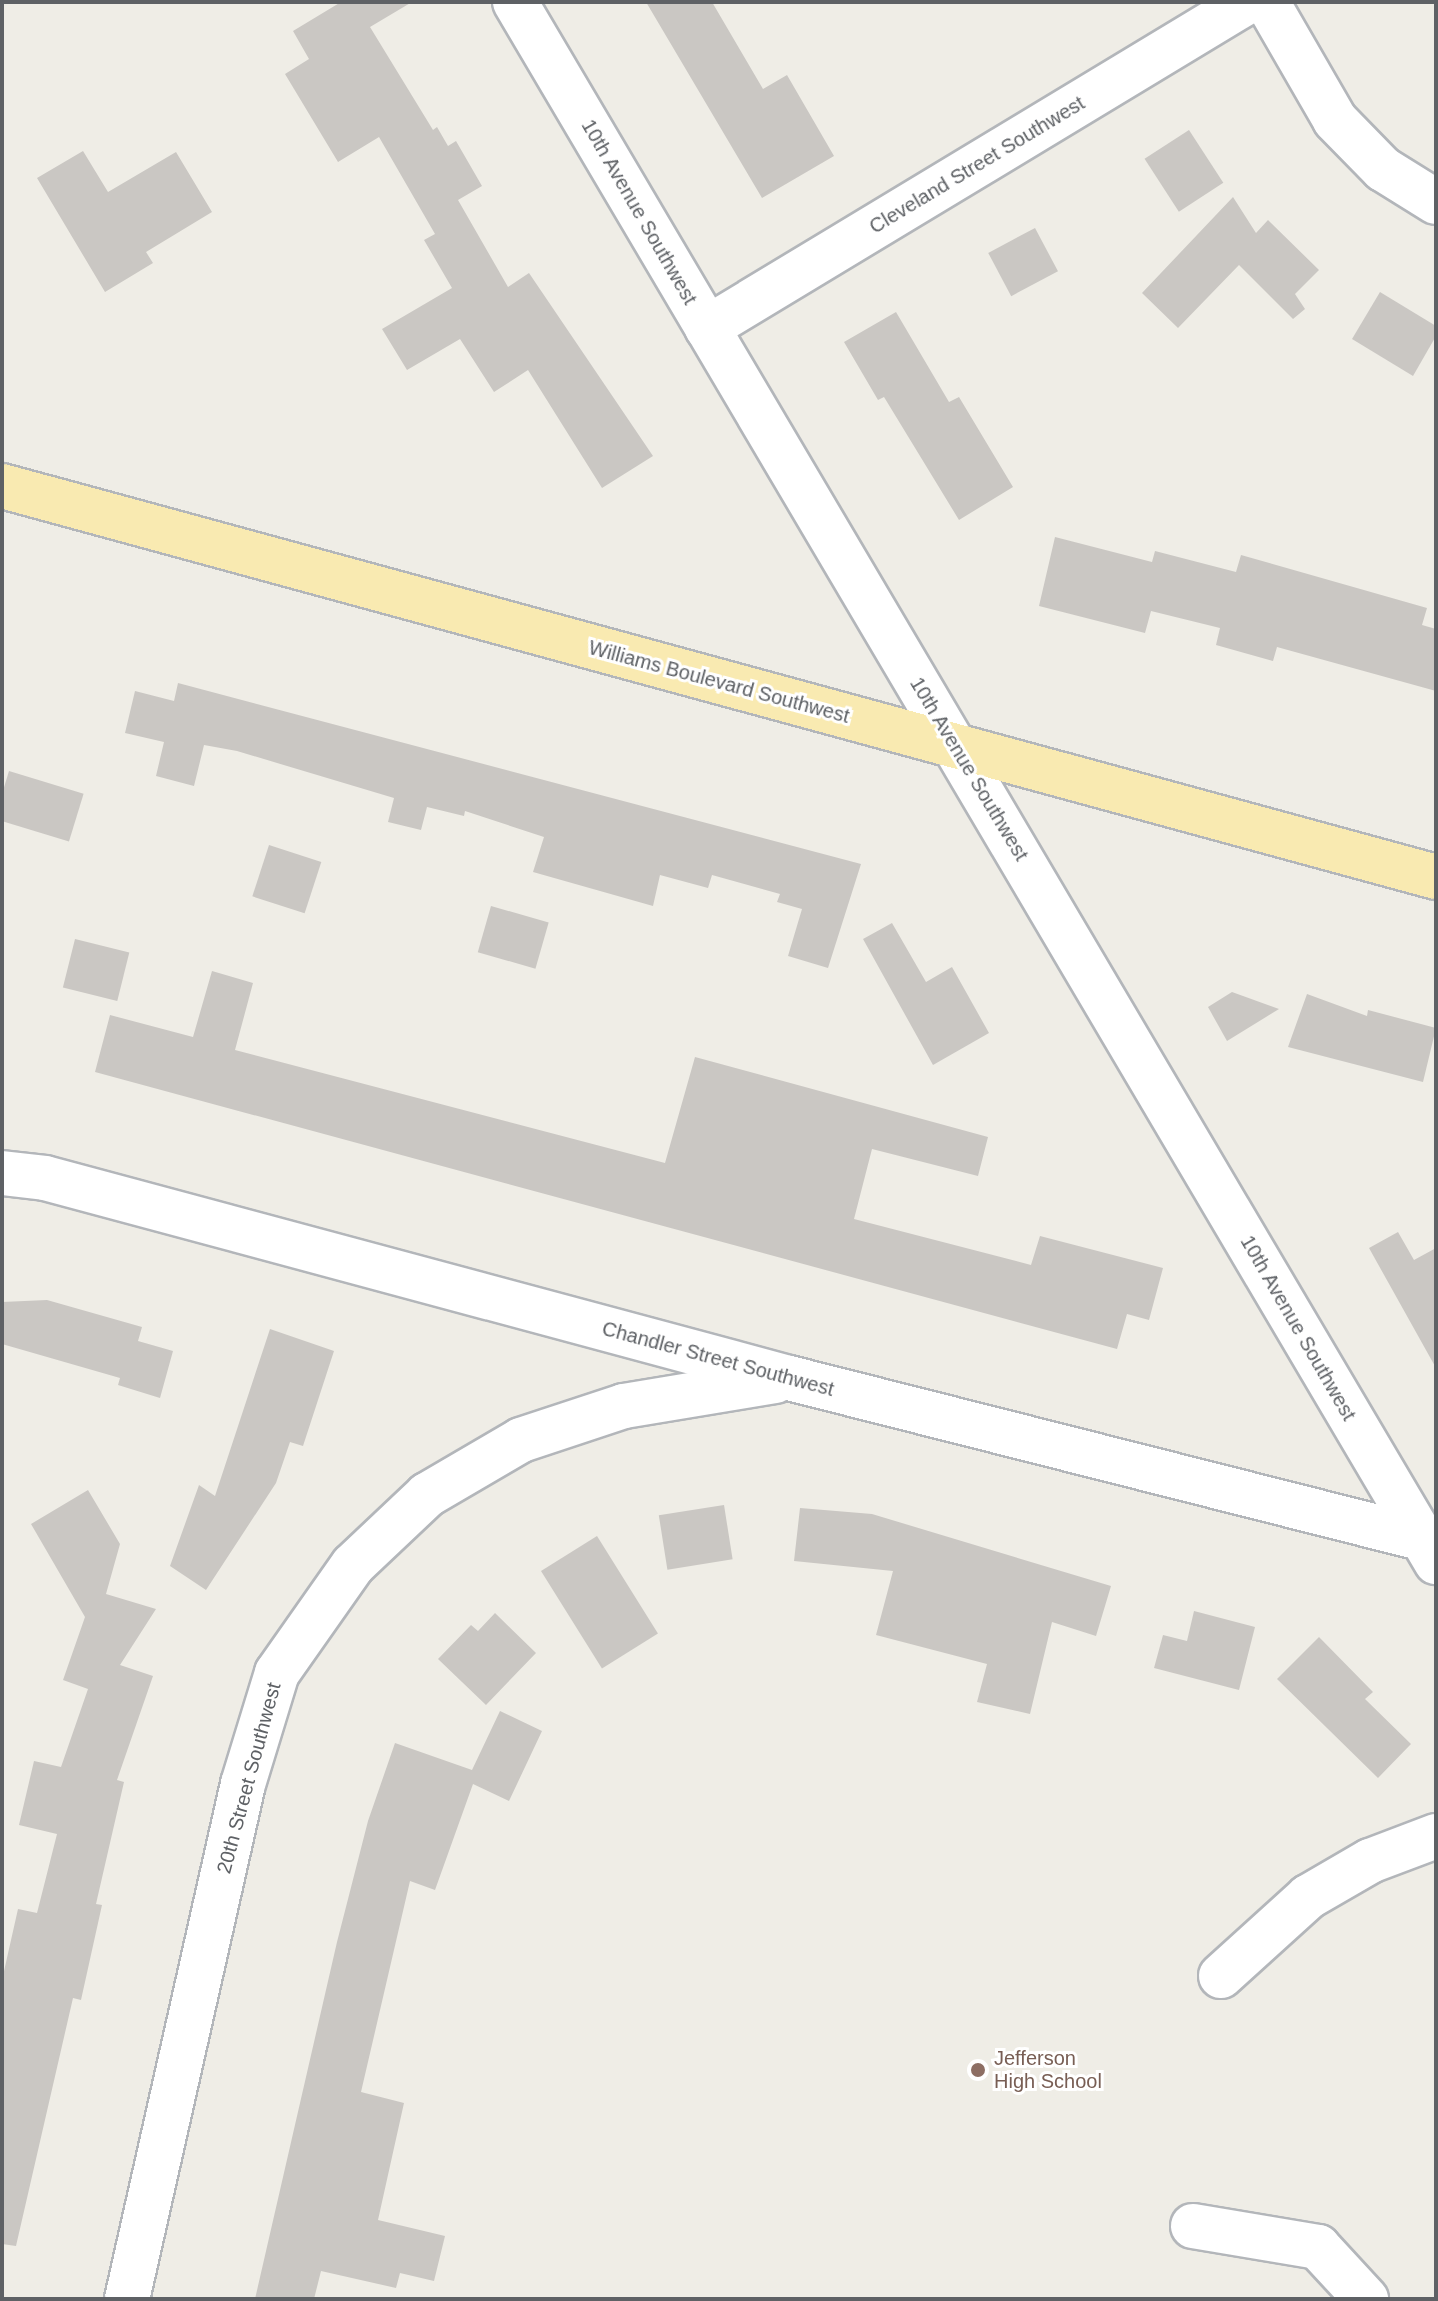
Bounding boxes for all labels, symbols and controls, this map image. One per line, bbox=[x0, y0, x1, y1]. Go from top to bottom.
street label: Cleveland Street Southwest bbox=[865, 91, 1089, 239]
street label: 10th Avenue Southwest bbox=[576, 115, 702, 309]
street label: Williams Boulevard Southwest bbox=[586, 636, 852, 728]
street label: 10th Avenue Southwest bbox=[904, 672, 1034, 866]
street label: 10th Avenue Southwest bbox=[1235, 1231, 1361, 1425]
street label: Chandler Street Southwest bbox=[599, 1316, 837, 1402]
street label: 20th Street Southwest bbox=[212, 1680, 286, 1876]
place label: Jefferson High School bbox=[994, 2046, 1102, 2093]
marker: Jefferson High School bbox=[969, 2061, 987, 2079]

